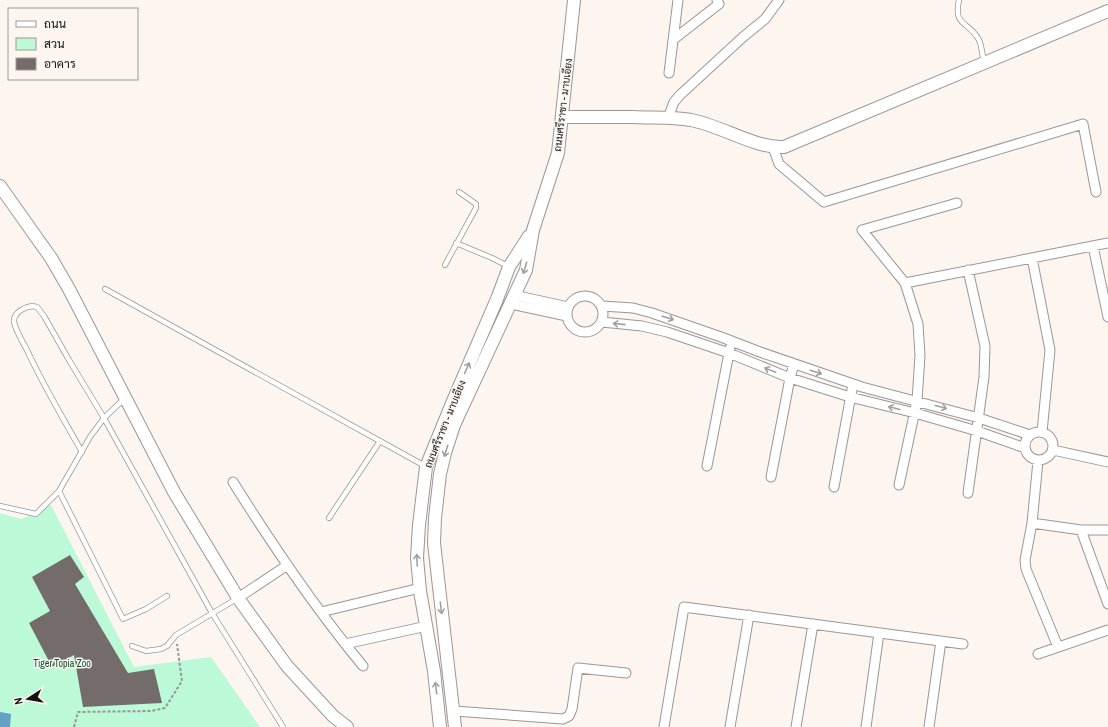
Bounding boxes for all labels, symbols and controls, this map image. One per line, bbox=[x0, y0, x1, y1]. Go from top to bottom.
legend bbox=[8, 8, 138, 80]
text: ถนน bbox=[44, 16, 67, 32]
text: สวน bbox=[44, 36, 65, 52]
text: อาคาร bbox=[44, 56, 76, 72]
street label: ถนนศรีราชา - มาบเอียง bbox=[551, 58, 575, 152]
one-way arrow bbox=[521, 261, 528, 274]
one-way arrow bbox=[661, 314, 673, 322]
one-way arrow bbox=[613, 320, 626, 328]
one-way arrow bbox=[464, 363, 471, 375]
one-way arrow bbox=[764, 365, 776, 373]
one-way arrow bbox=[810, 368, 822, 376]
street label: ถนนศรีราชา - มาบเอียง bbox=[421, 378, 469, 470]
one-way arrow bbox=[888, 404, 901, 411]
one-way arrow bbox=[934, 404, 947, 411]
one-way arrow bbox=[442, 444, 449, 457]
one-way arrow bbox=[414, 554, 421, 567]
one-way arrow bbox=[438, 601, 445, 614]
park label: Tiger Topia Zoo bbox=[33, 657, 91, 670]
north arrow bbox=[8, 679, 48, 719]
one-way arrow bbox=[432, 682, 440, 695]
text: N bbox=[11, 696, 26, 706]

